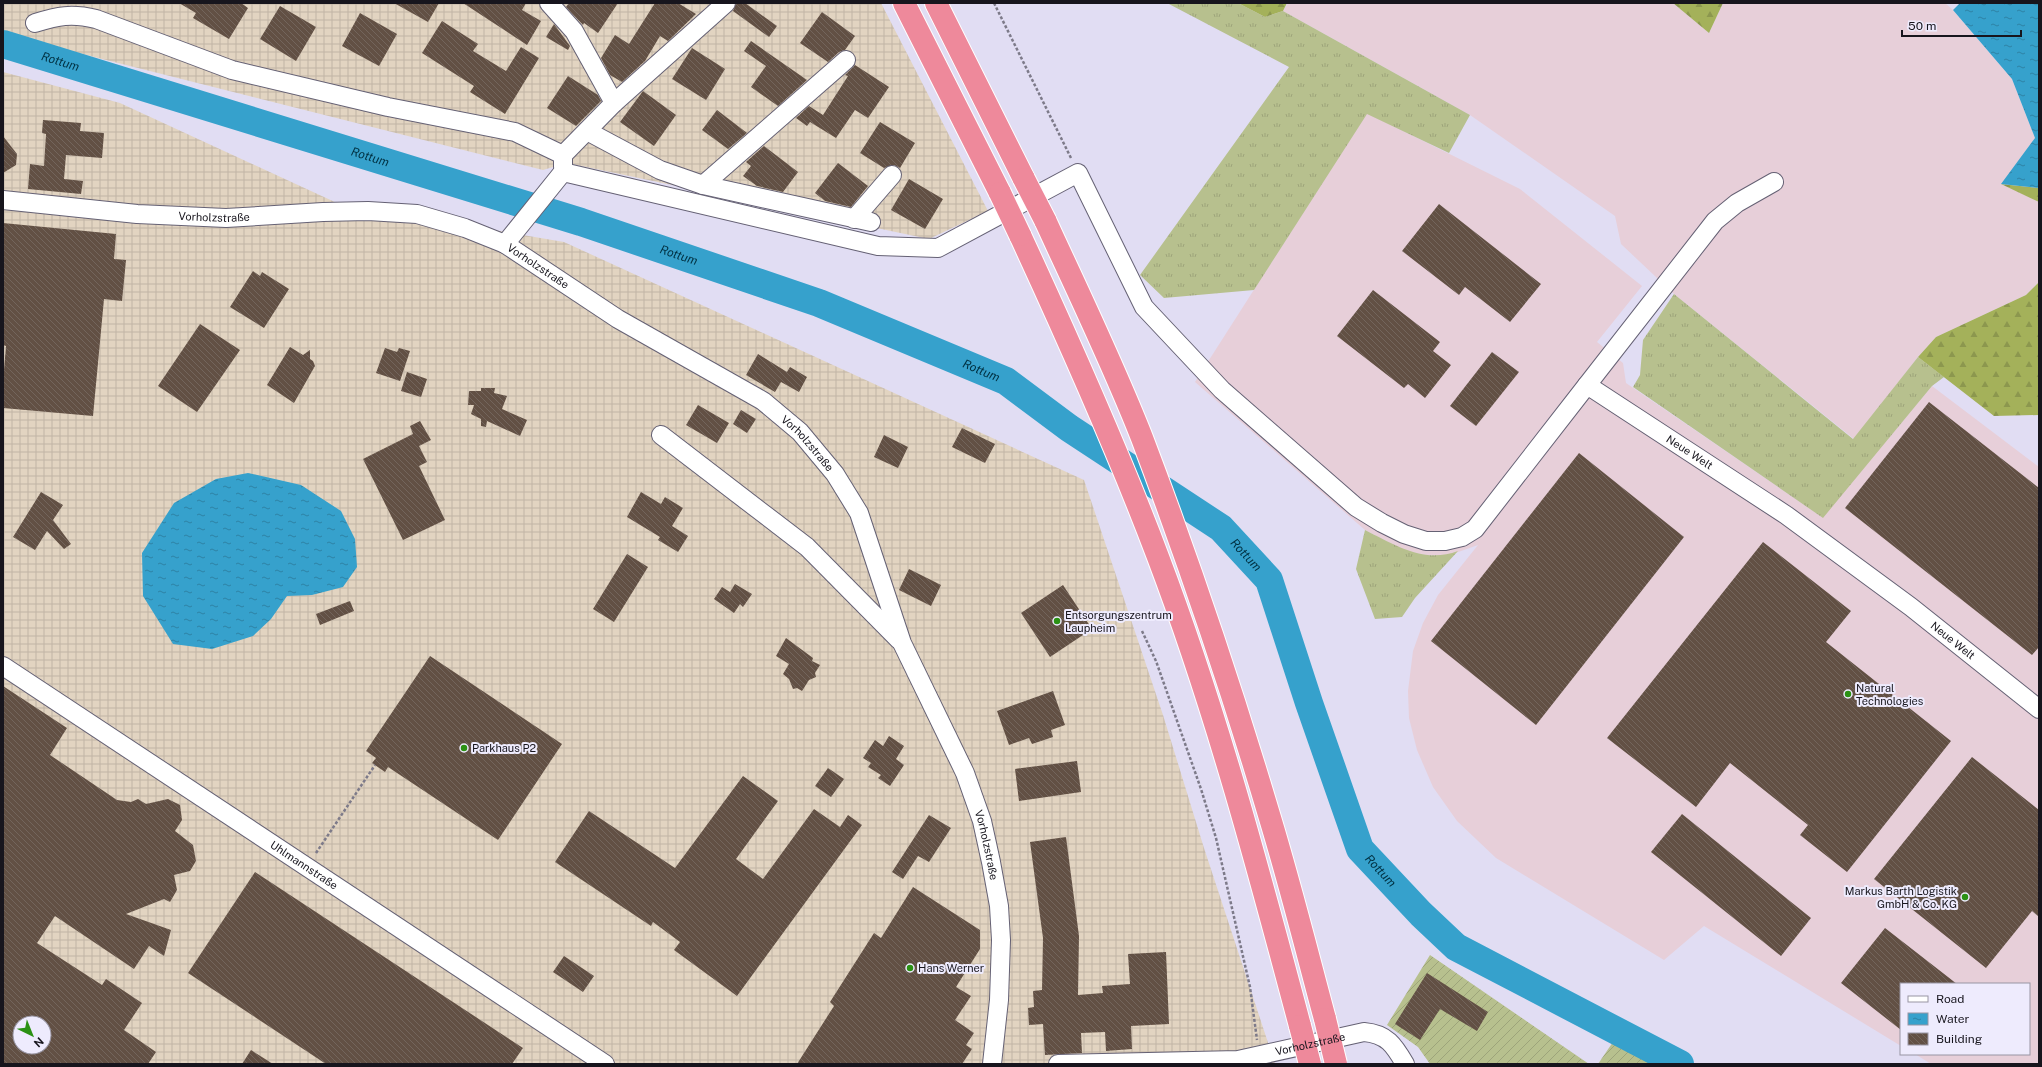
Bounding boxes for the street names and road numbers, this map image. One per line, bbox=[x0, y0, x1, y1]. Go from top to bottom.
street label: Vorholzstraße bbox=[178, 210, 250, 224]
street label: Vorholzstraße bbox=[505, 241, 571, 291]
street label: Vorholzstraße bbox=[779, 413, 836, 474]
street label: Neue Welt bbox=[1664, 433, 1715, 472]
street label: Neue Welt bbox=[1929, 619, 1977, 662]
street label: Vorholzstraße bbox=[973, 808, 1000, 881]
street label: Uhlmannstraße bbox=[268, 839, 340, 892]
street label: Vorholzstraße bbox=[1274, 1030, 1346, 1058]

